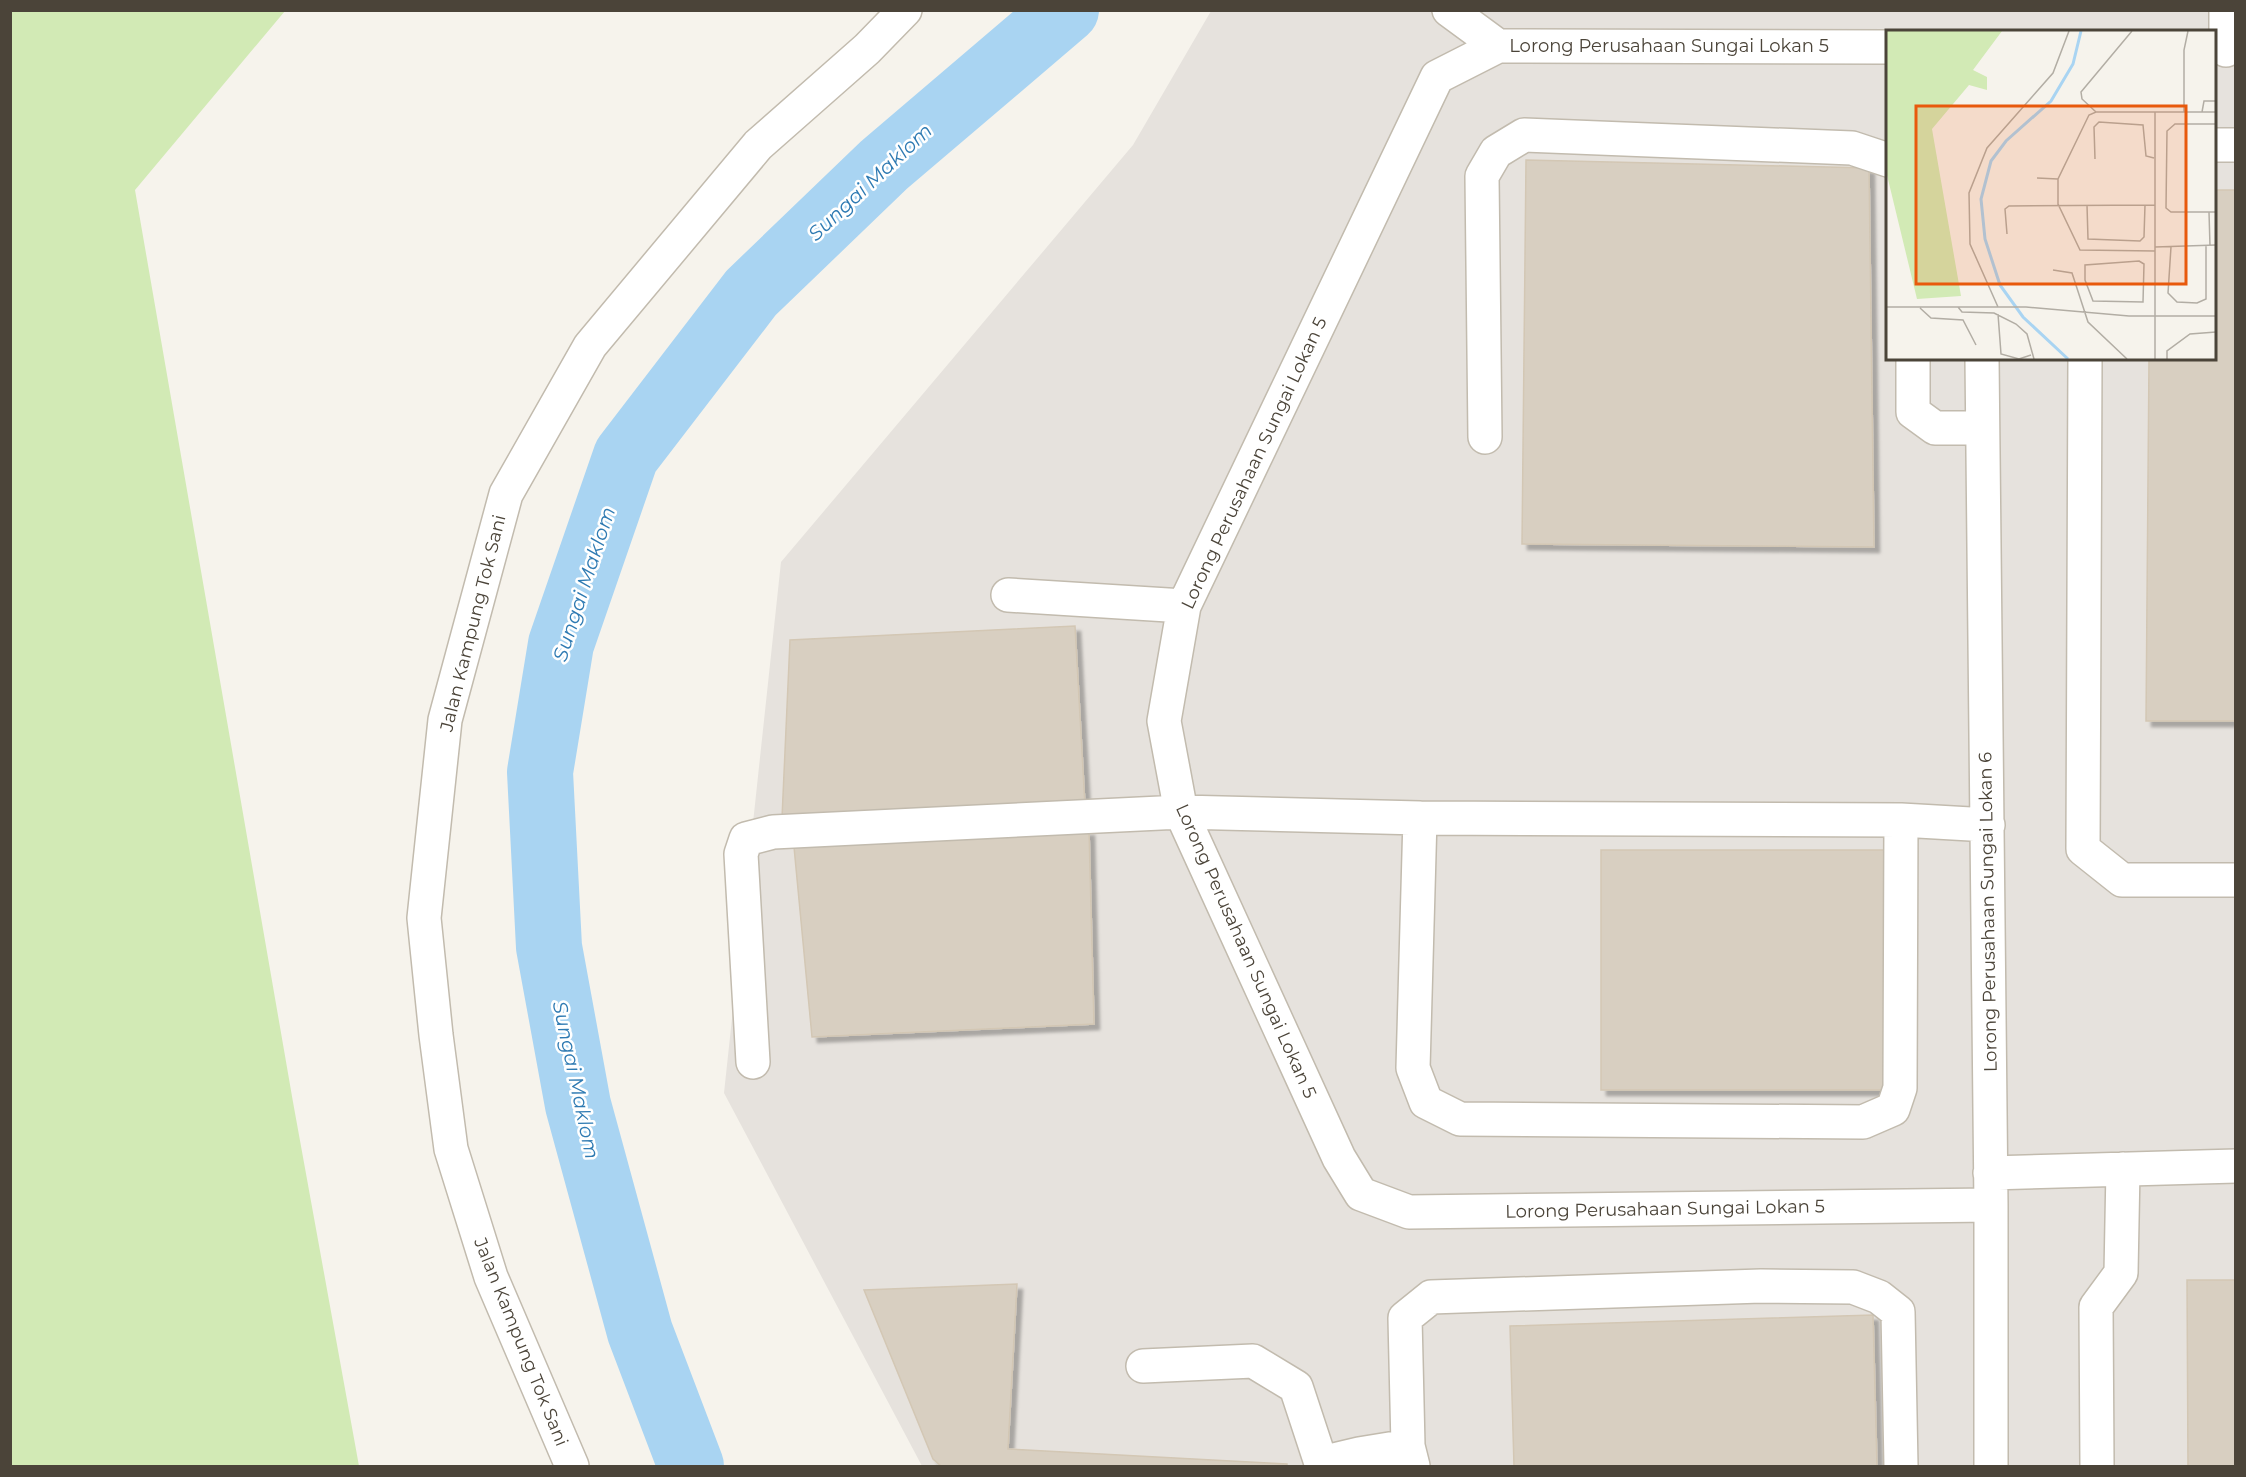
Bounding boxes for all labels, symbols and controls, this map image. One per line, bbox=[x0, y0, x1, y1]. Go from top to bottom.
inset map bbox=[1886, 30, 2216, 360]
street label: Lorong Perusahaan Sungai Lokan 5 bbox=[1509, 35, 1829, 57]
water label: Sungai Maklom bbox=[803, 118, 937, 246]
street label: Lorong Perusahaan Sungai Lokan 5 bbox=[1176, 313, 1332, 613]
water label: Sungai Maklom bbox=[548, 504, 620, 664]
street label: Jalan Kampung Tok Sani bbox=[435, 512, 511, 735]
street label: Lorong Perusahaan Sungai Lokan 6 bbox=[1974, 752, 2002, 1072]
street label: Lorong Perusahaan Sungai Lokan 5 bbox=[1171, 801, 1321, 1101]
water label: Sungai Maklom bbox=[548, 999, 604, 1161]
street label: Lorong Perusahaan Sungai Lokan 5 bbox=[1505, 1195, 1825, 1223]
street label: Jalan Kampung Tok Sani bbox=[469, 1234, 573, 1449]

